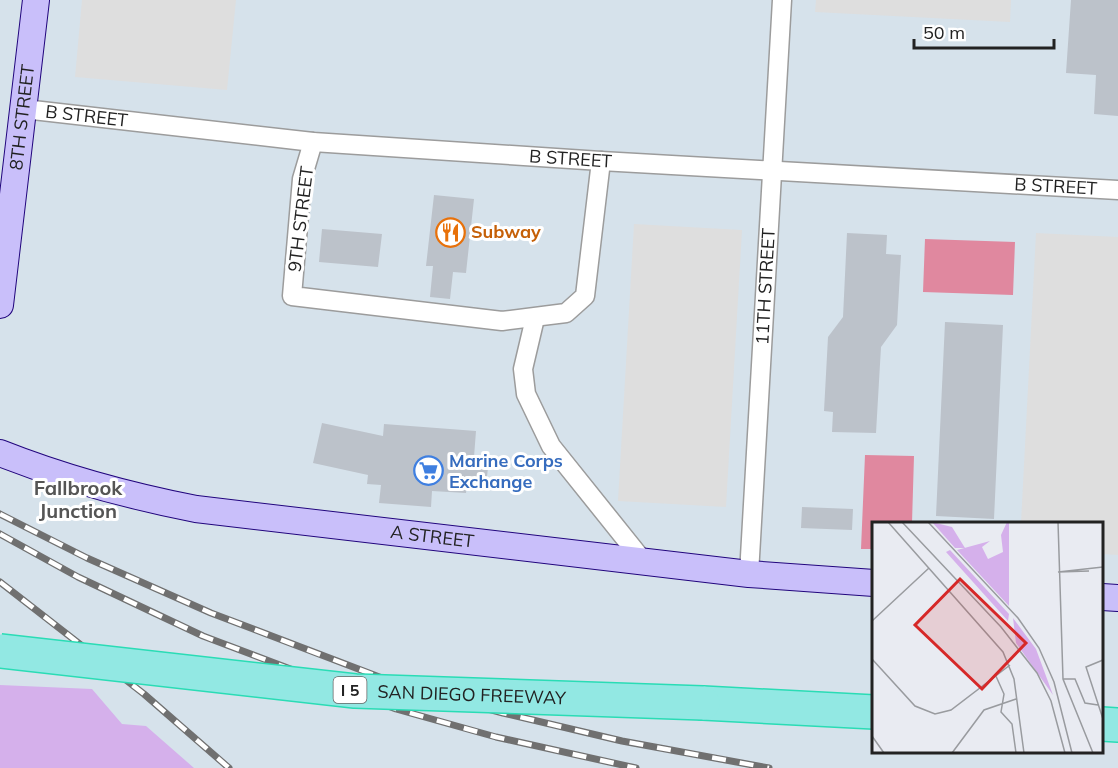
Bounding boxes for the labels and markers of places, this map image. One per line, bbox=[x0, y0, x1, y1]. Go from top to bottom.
restaurant icon: Subway bbox=[434, 216, 466, 248]
place label: Subway bbox=[471, 220, 541, 243]
place label: Marine Corps Exchange bbox=[449, 449, 563, 493]
supermarket icon: Marine Corps Exchange bbox=[412, 455, 444, 487]

